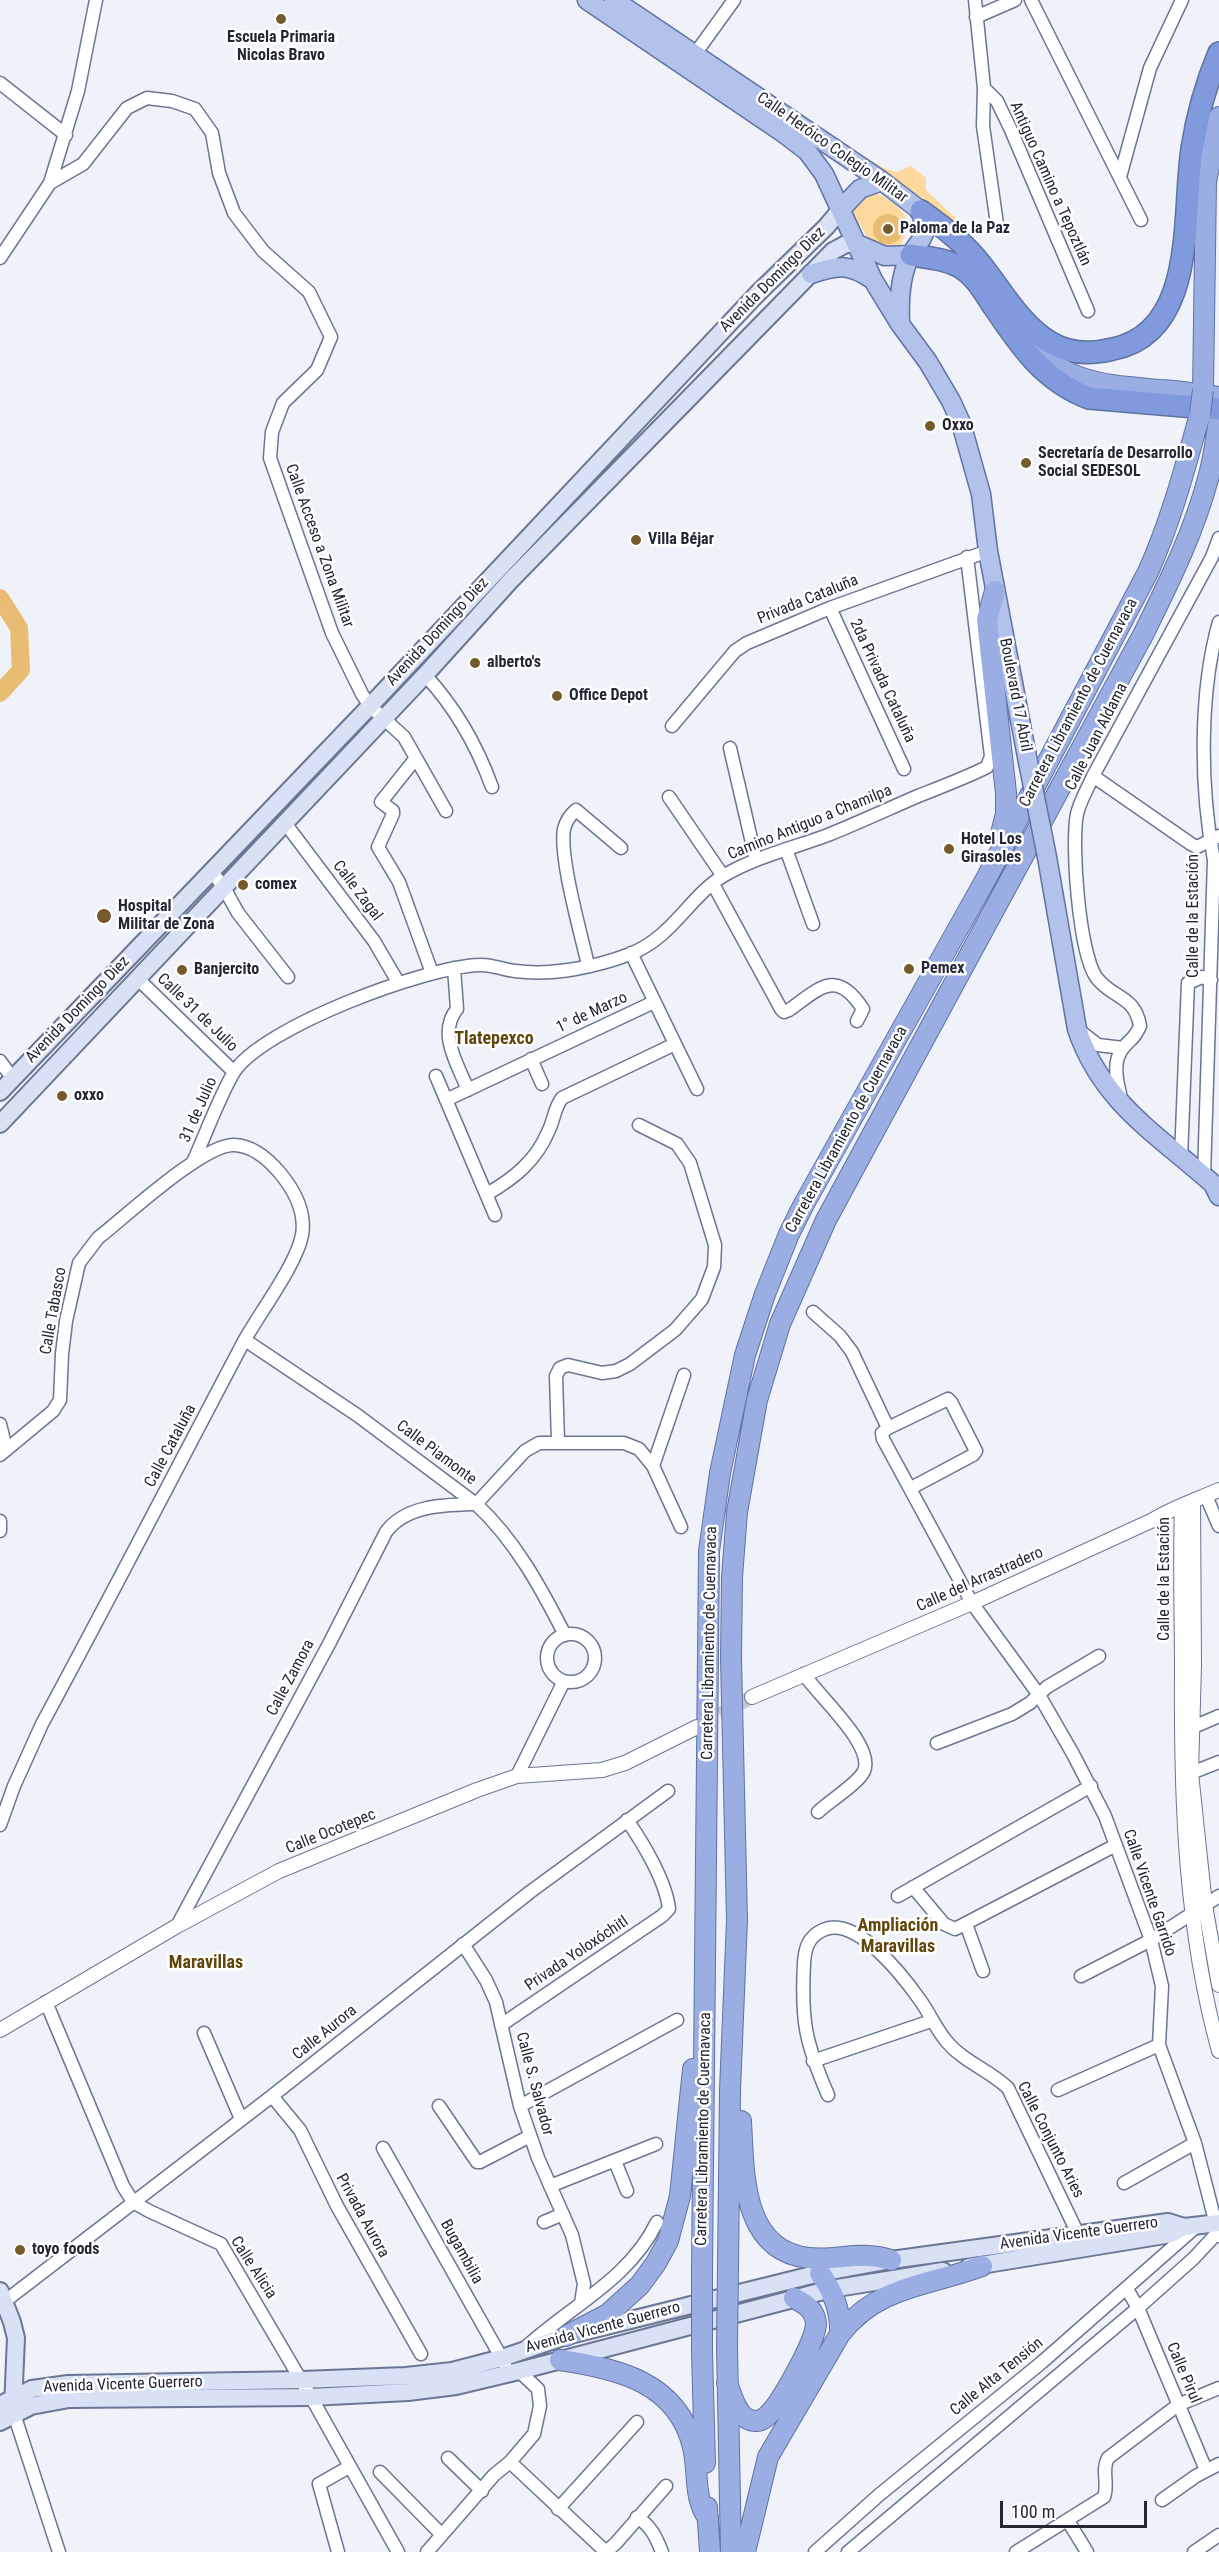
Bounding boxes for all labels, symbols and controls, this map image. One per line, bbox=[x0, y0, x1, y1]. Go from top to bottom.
marker: Escuela Primaria Nicolas Bravo bbox=[274, 12, 288, 26]
place label: Escuela Primaria Nicolas Bravo bbox=[227, 28, 335, 66]
street label: Calle Heróico Colegio Militar bbox=[753, 88, 911, 208]
street label: Antiguo Camino a Tepoztlán bbox=[1005, 99, 1095, 269]
place label: Paloma de la Paz bbox=[900, 219, 1010, 239]
marker: Paloma de la Paz bbox=[881, 222, 895, 236]
street label: Avenida Domingo Diez bbox=[716, 223, 830, 337]
place label: Oxxo bbox=[942, 416, 974, 436]
marker: Oxxo bbox=[923, 419, 937, 433]
place label: Secretaría de Desarrollo Social SEDESOL bbox=[1038, 444, 1193, 482]
marker: Secretaría de Desarrollo Social SEDESOL bbox=[1019, 456, 1033, 470]
street label: Calle Acceso a Zona Militar bbox=[280, 462, 358, 630]
place label: Villa Béjar bbox=[648, 530, 714, 550]
marker: Villa Béjar bbox=[629, 533, 643, 547]
street label: Privada Cataluña bbox=[755, 571, 861, 629]
street label: Avenida Domingo Diez bbox=[383, 574, 493, 690]
street label: Carretera Libramiento de Cuernavaca bbox=[1016, 595, 1142, 811]
street label: 2da Privada Cataluña bbox=[845, 616, 919, 746]
street label: Boulevard 17 Abril bbox=[995, 637, 1035, 753]
place label: alberto's bbox=[487, 653, 541, 673]
marker: alberto's bbox=[468, 656, 482, 670]
street label: Calle Juan Aldama bbox=[1062, 680, 1132, 794]
place label: Office Depot bbox=[569, 686, 648, 706]
marker: Office Depot bbox=[550, 689, 564, 703]
street label: Camino Antiguo a Chamilpa bbox=[725, 781, 895, 865]
place label: Hotel Los Girasoles bbox=[961, 830, 1022, 868]
marker: Hotel Los Girasoles bbox=[942, 842, 956, 856]
street label: Calle de la Estación bbox=[1184, 854, 1204, 978]
street label: Calle Zagal bbox=[328, 857, 386, 925]
place label: comex bbox=[255, 875, 297, 895]
marker: comex bbox=[236, 878, 250, 892]
place label: Hospital Militar de Zona bbox=[118, 897, 215, 935]
marker: Hospital Militar de Zona bbox=[95, 907, 113, 925]
street label: Avenida Domingo Diez bbox=[22, 952, 134, 1068]
place label: Pemex bbox=[921, 959, 964, 979]
place label: Banjercito bbox=[194, 960, 259, 980]
marker: Pemex bbox=[902, 962, 916, 976]
marker: Banjercito bbox=[175, 963, 189, 977]
street label: Calle 31 de Julio bbox=[153, 970, 241, 1056]
street label: 1° de Marzo bbox=[553, 988, 631, 1038]
street label: Carretera Libramiento de Cuernavaca bbox=[782, 1023, 912, 1237]
district label: Tlatepexco bbox=[454, 1028, 534, 1050]
street label: 31 de Julio bbox=[176, 1074, 222, 1146]
place label: oxxo bbox=[74, 1086, 104, 1106]
marker: oxxo bbox=[55, 1089, 69, 1103]
street label: Calle Tabasco bbox=[37, 1266, 71, 1356]
street label: Calle Cataluña bbox=[141, 1401, 201, 1491]
street label: Calle Piamonte bbox=[392, 1417, 480, 1489]
street label: Calle de la Estación bbox=[1155, 1517, 1175, 1641]
street label: Carretera Libramiento de Cuernavaca bbox=[698, 1526, 722, 1760]
street label: Calle del Arrastradero bbox=[914, 1543, 1046, 1617]
street label: Calle Zamora bbox=[263, 1637, 319, 1719]
street label: Calle Ocotepec bbox=[283, 1805, 379, 1859]
street label: Calle Vicente Garrido bbox=[1118, 1827, 1180, 1959]
street label: Privada Yoloxóchitl bbox=[522, 1912, 632, 1996]
district label: Ampliación Maravillas bbox=[858, 1915, 938, 1958]
district label: Maravillas bbox=[169, 1952, 243, 1974]
street label: Calle Aurora bbox=[289, 2001, 361, 2065]
street label: Carretera Libramiento de Cuernavaca bbox=[692, 2012, 716, 2246]
street label: Calle S. Salvador bbox=[511, 2030, 557, 2138]
street label: Calle Conjunto Aries bbox=[1012, 2079, 1088, 2201]
street label: Privada Aurora bbox=[331, 2171, 393, 2261]
street label: Avenida Vicente Guerrero bbox=[999, 2213, 1159, 2255]
street label: Bugambilia bbox=[435, 2216, 487, 2288]
street label: Calle Alicia bbox=[226, 2233, 280, 2303]
place label: toyo foods bbox=[32, 2240, 100, 2260]
marker: toyo foods bbox=[13, 2243, 27, 2257]
street label: Avenida Vicente Guerrero bbox=[523, 2298, 683, 2358]
street label: Calle Alta Tensión bbox=[947, 2334, 1047, 2420]
street label: Calle Pirul bbox=[1162, 2340, 1204, 2406]
street label: Avenida Vicente Guerrero bbox=[43, 2373, 203, 2397]
scale bar bbox=[1003, 2489, 1150, 2527]
text: 100 m bbox=[1011, 2501, 1055, 2522]

